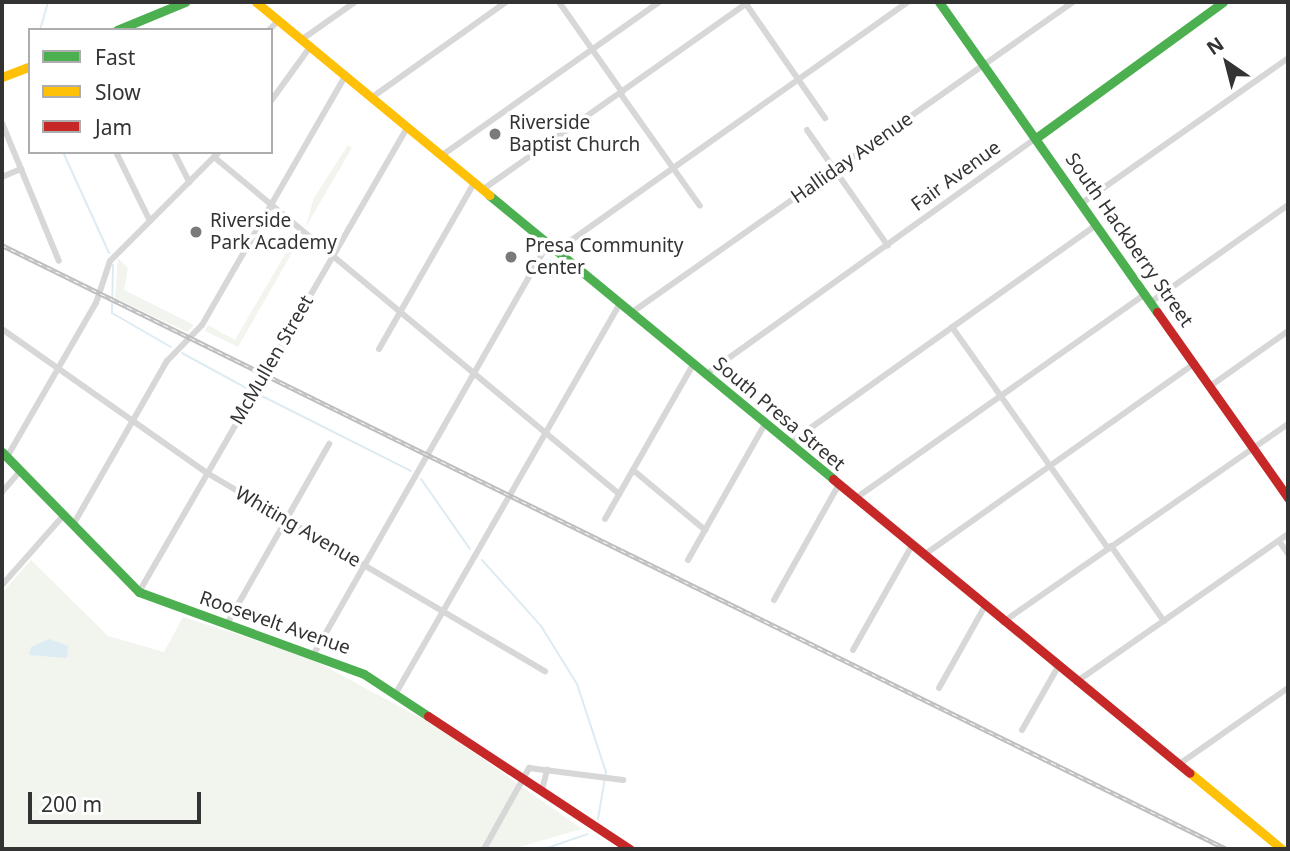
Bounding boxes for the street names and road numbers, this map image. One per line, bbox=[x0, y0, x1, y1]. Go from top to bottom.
street label: Halliday Avenue bbox=[787, 108, 917, 208]
street label: Fair Avenue bbox=[907, 136, 1005, 216]
street label: South Hackberry Street bbox=[1060, 149, 1198, 331]
street label: McMullen Street bbox=[226, 291, 318, 429]
street label: South Presa Street bbox=[709, 352, 849, 476]
street label: Whiting Avenue bbox=[231, 482, 365, 572]
street label: Roosevelt Avenue bbox=[197, 586, 353, 660]

